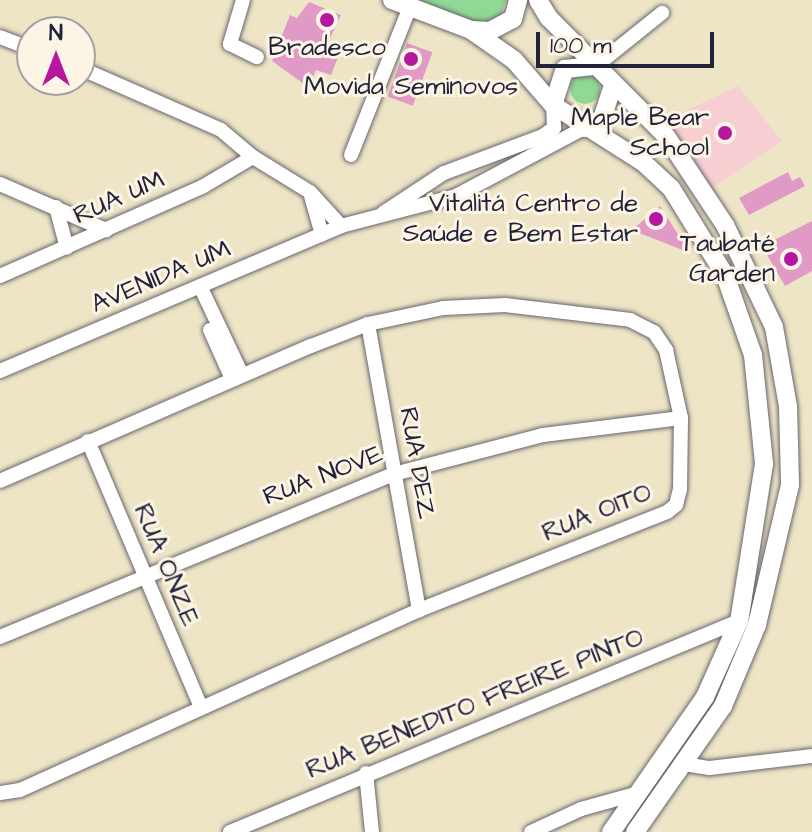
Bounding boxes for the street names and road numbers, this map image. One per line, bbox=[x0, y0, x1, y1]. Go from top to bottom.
street label: RUA UM bbox=[69, 164, 169, 232]
street label: AVENIDA UM bbox=[87, 234, 235, 320]
street label: RUA DEZ bbox=[392, 405, 442, 521]
street label: RUA NOVE bbox=[259, 439, 387, 513]
street label: RUA OITO bbox=[538, 477, 656, 549]
street label: RUA ONZE bbox=[126, 499, 206, 631]
street label: RUA BENEDITO FREIRE PINTO bbox=[302, 622, 648, 786]

